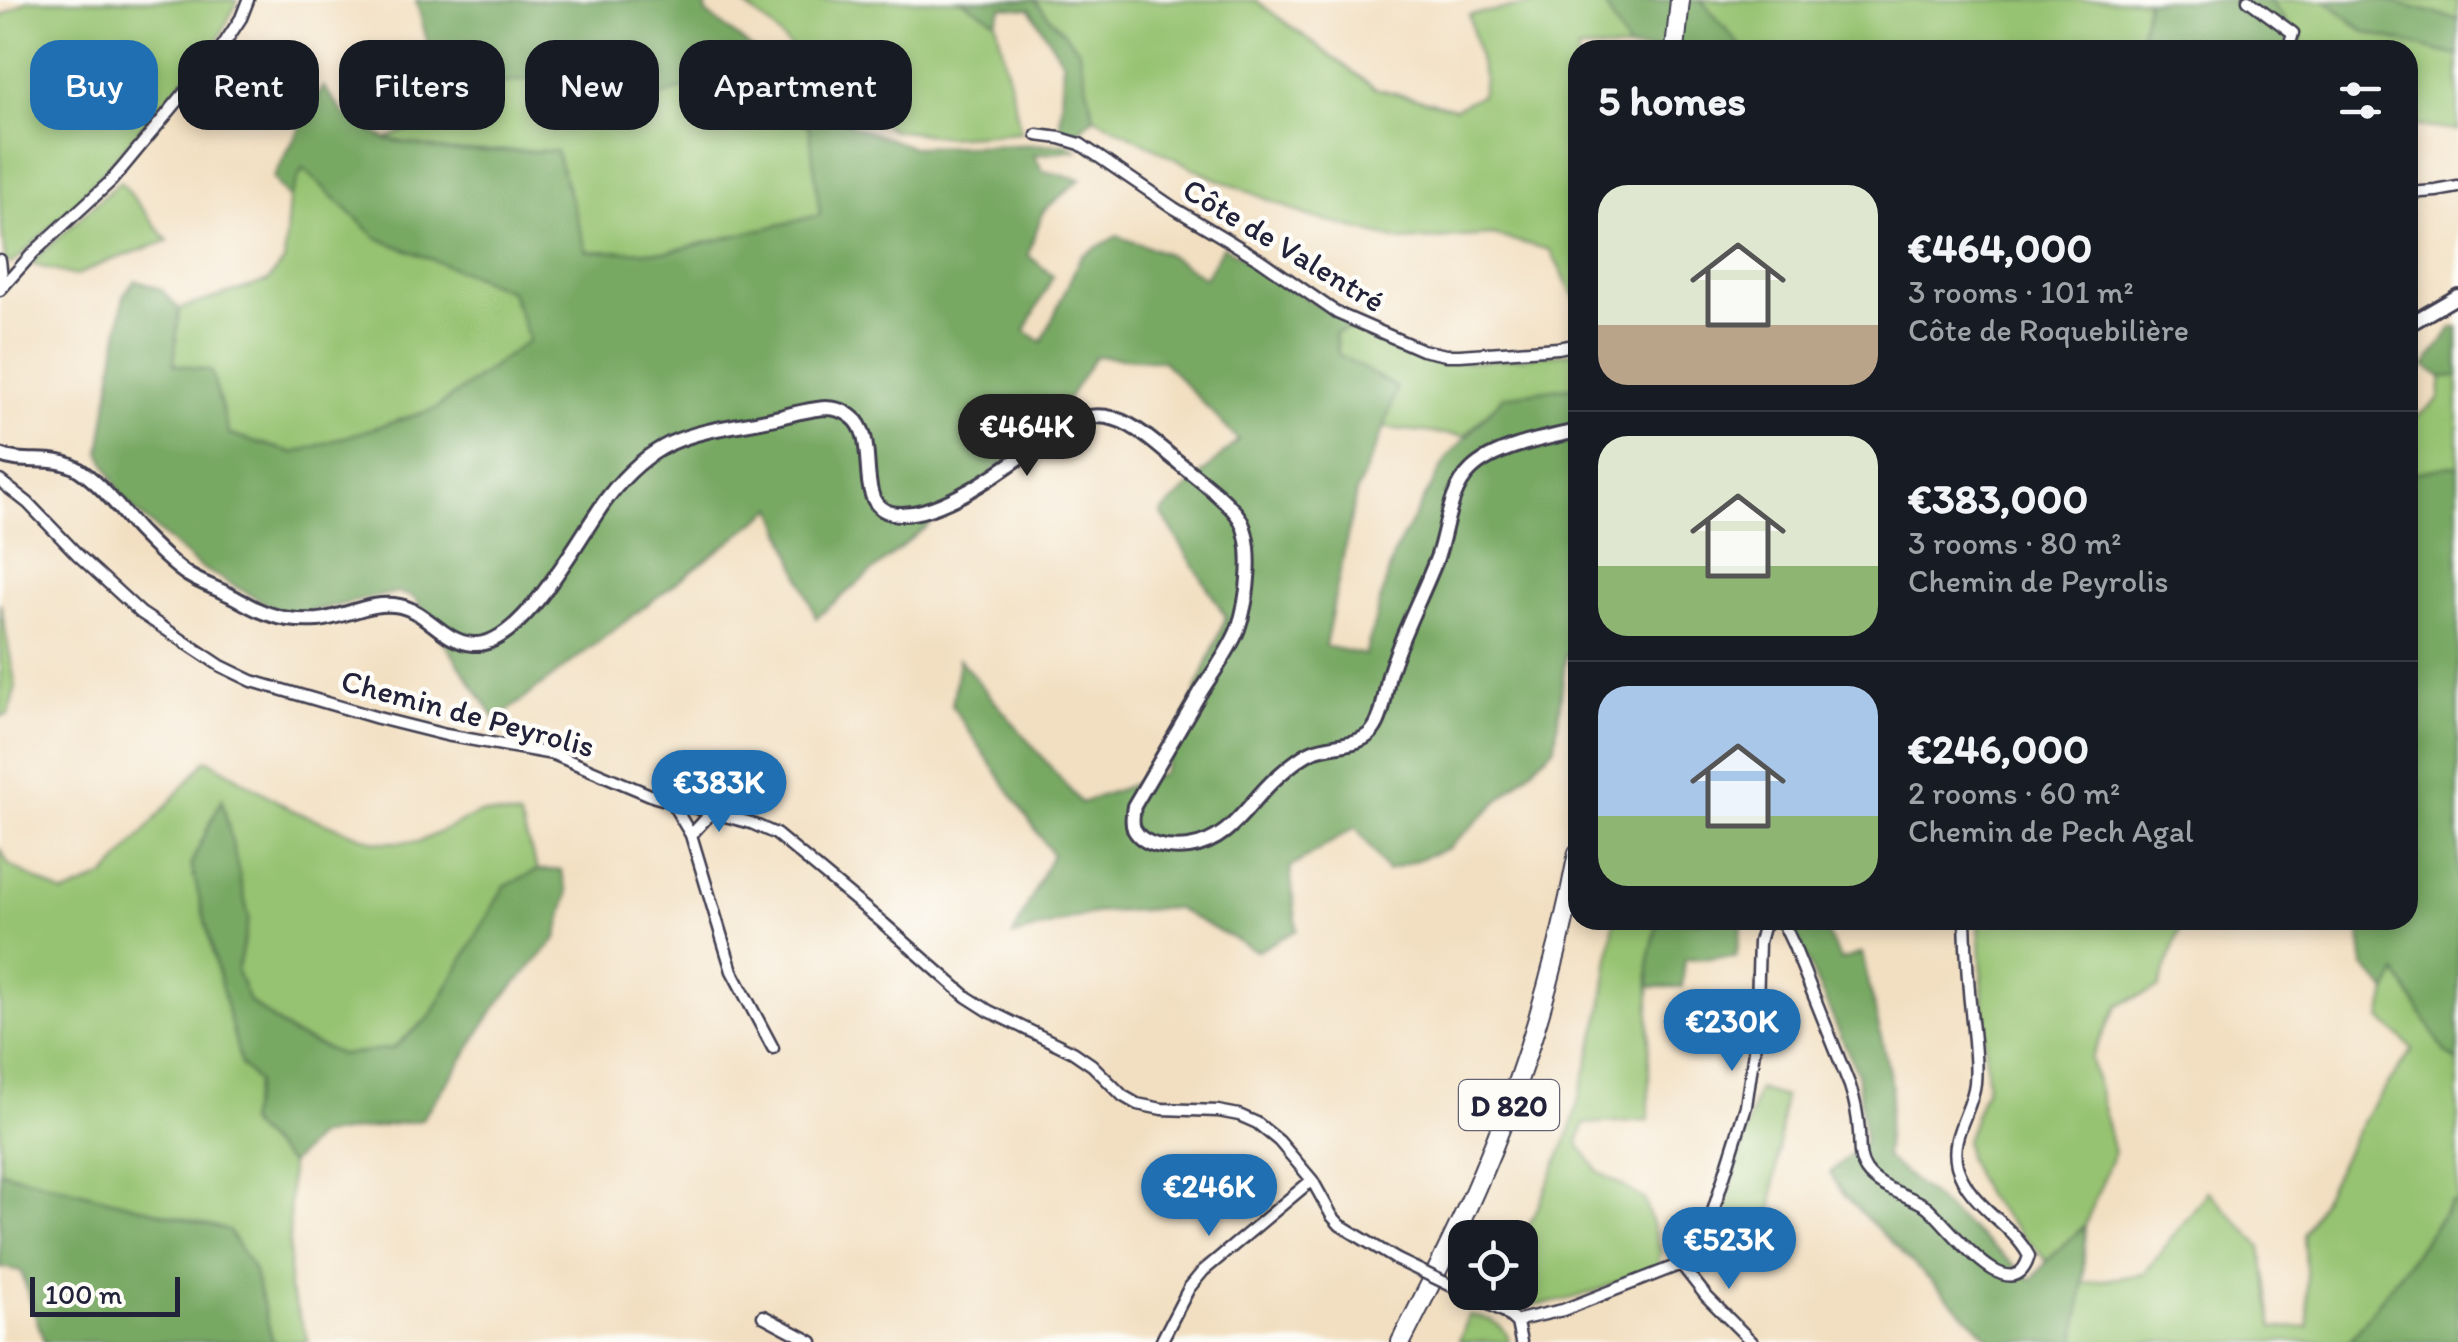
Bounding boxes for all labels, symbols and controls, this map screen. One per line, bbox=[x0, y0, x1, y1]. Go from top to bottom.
chip: Buy bbox=[30, 40, 158, 130]
chip: Rent bbox=[178, 40, 319, 130]
chip: Filters bbox=[339, 40, 505, 130]
chip: New bbox=[525, 40, 659, 130]
chip: Apartment bbox=[679, 40, 912, 130]
icon: filters bbox=[2333, 73, 2388, 128]
text: 5 homes bbox=[1598, 75, 1746, 126]
street label: Côte de Valentré bbox=[1176, 170, 1392, 320]
text: €464,000 bbox=[1908, 222, 2092, 273]
icon: home bbox=[1678, 225, 1798, 345]
text: 3 rooms · 101 m² bbox=[1908, 273, 2134, 311]
text: Côte de Roquebilière bbox=[1908, 311, 2189, 349]
pin: €464K bbox=[957, 394, 1097, 479]
text: €464K bbox=[980, 407, 1074, 445]
text: €383,000 bbox=[1908, 473, 2088, 524]
icon: home bbox=[1678, 476, 1798, 596]
text: 3 rooms · 80 m² bbox=[1908, 524, 2122, 562]
text: Chemin de Peyrolis bbox=[1908, 562, 2169, 600]
street label: Chemin de Peyrolis bbox=[337, 661, 599, 765]
text: €246,000 bbox=[1908, 723, 2089, 774]
icon: home bbox=[1678, 726, 1798, 846]
pin: €383K bbox=[649, 750, 789, 835]
text: €383K bbox=[673, 763, 765, 801]
text: 2 rooms · 60 m² bbox=[1908, 774, 2120, 812]
text: Chemin de Pech Agal bbox=[1908, 812, 2194, 850]
pin: €230K bbox=[1662, 989, 1802, 1074]
text: €230K bbox=[1686, 1002, 1778, 1040]
road number: D 820 bbox=[1459, 1080, 1559, 1130]
pin: €246K bbox=[1139, 1154, 1279, 1239]
text: €246K bbox=[1163, 1167, 1255, 1205]
pin: €523K bbox=[1659, 1207, 1799, 1292]
map controls bbox=[1448, 1220, 1538, 1310]
button: locate bbox=[1448, 1220, 1538, 1310]
text: €523K bbox=[1684, 1220, 1774, 1258]
scale bar bbox=[30, 1272, 180, 1316]
text: 100 m bbox=[45, 1277, 122, 1311]

